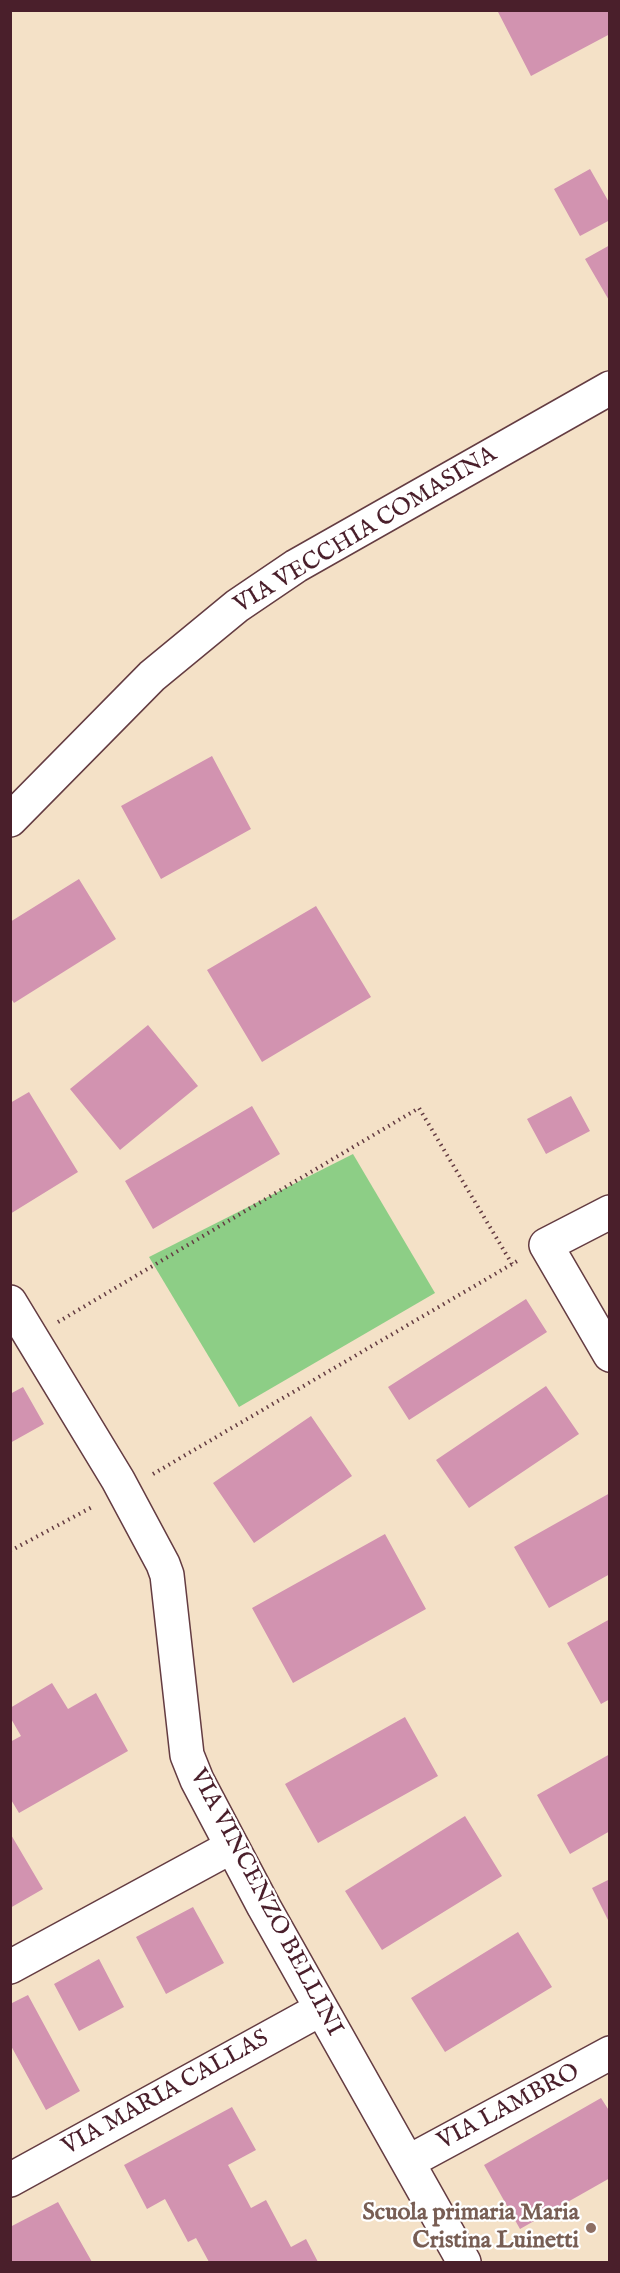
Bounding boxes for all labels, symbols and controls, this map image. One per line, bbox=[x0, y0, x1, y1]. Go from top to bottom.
street label: VIA VECCHIA COMASINA bbox=[229, 441, 503, 621]
street label: VIA VINCENZO BELLINI bbox=[182, 1764, 348, 2042]
street label: VIA MARIA CALLAS bbox=[58, 2025, 274, 2163]
street label: VIA LAMBRO bbox=[433, 2059, 585, 2157]
place label: Scuola primaria Maria Cristina Luinetti bbox=[363, 2200, 579, 2256]
marker: Scuola primaria Maria Cristina Luinetti bbox=[584, 2221, 598, 2235]

